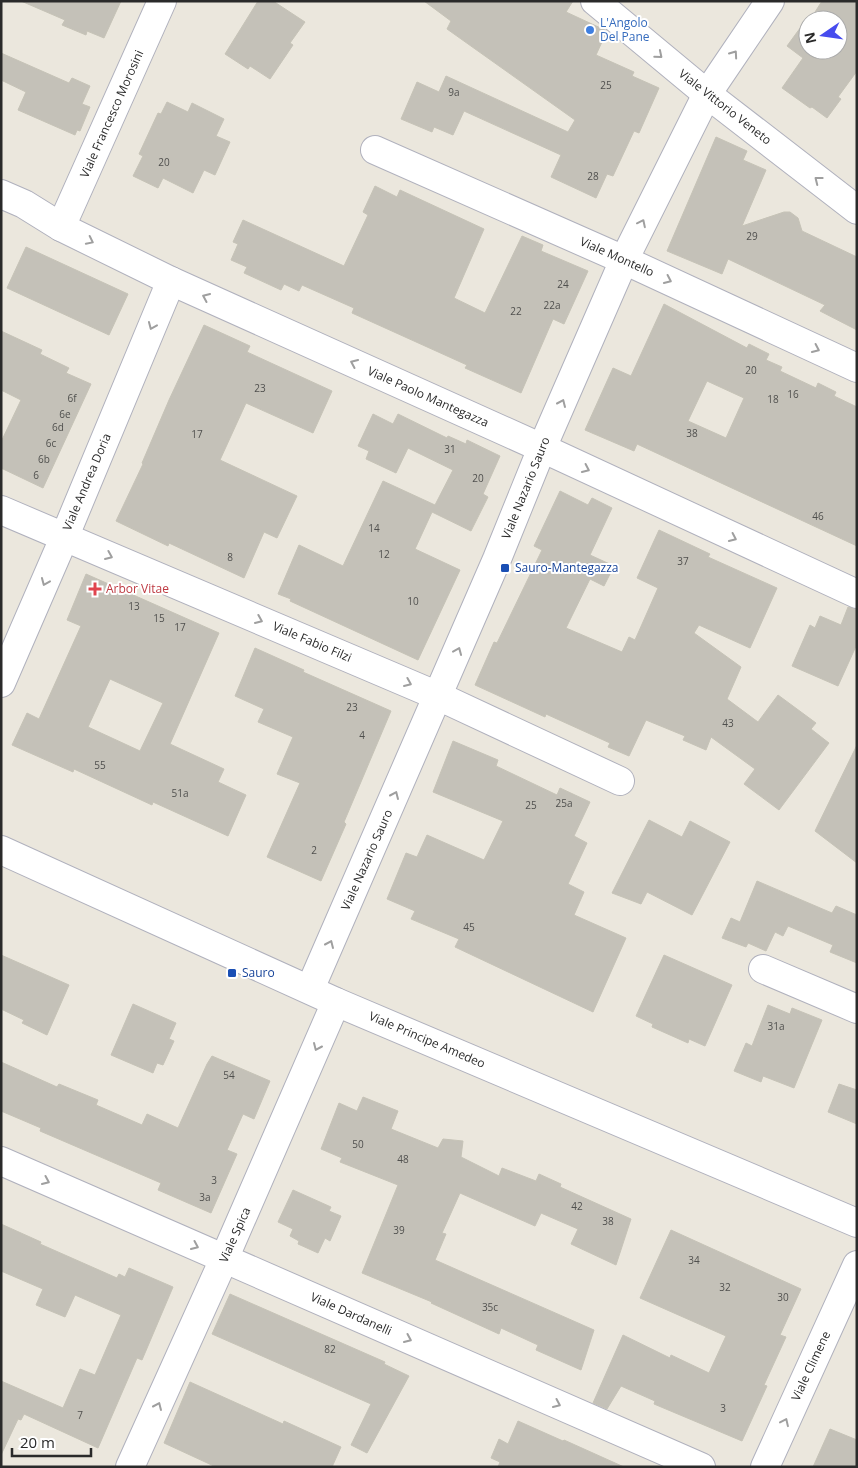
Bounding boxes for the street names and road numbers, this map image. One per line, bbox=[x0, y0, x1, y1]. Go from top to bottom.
street label: Viale Francesco Morosini bbox=[76, 47, 147, 180]
street label: Viale Vittorio Veneto bbox=[675, 65, 775, 148]
street label: Viale Montello bbox=[577, 233, 657, 280]
street label: Viale Paolo Mantegazza bbox=[365, 362, 492, 431]
street label: Viale Andrea Doria bbox=[58, 431, 115, 533]
street label: Viale Nazario Sauro bbox=[497, 434, 554, 541]
street label: Viale Fabio Filzi bbox=[270, 617, 354, 666]
street label: Viale Nazario Sauro bbox=[337, 807, 396, 913]
street label: Viale Principe Amedeo bbox=[366, 1007, 488, 1072]
street label: Viale Spica bbox=[215, 1204, 254, 1265]
street label: Viale Dardanelli bbox=[308, 1288, 394, 1339]
street label: Viale Climene bbox=[787, 1328, 834, 1404]

